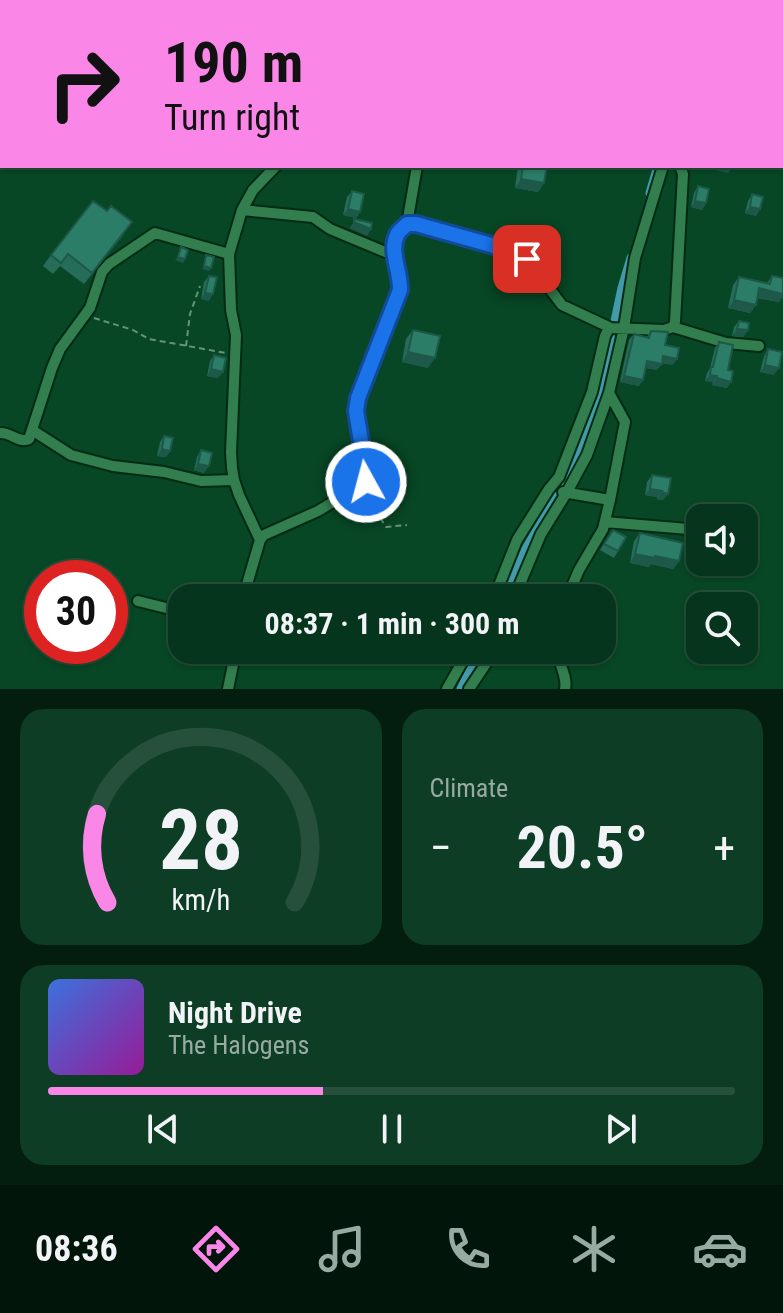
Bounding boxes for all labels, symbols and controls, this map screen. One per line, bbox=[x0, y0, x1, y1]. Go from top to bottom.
text: 190 m bbox=[164, 30, 303, 96]
icon: right bbox=[32, 32, 136, 136]
text: Turn right bbox=[164, 97, 300, 139]
pin bbox=[493, 225, 561, 293]
icon: arrive bbox=[505, 237, 549, 281]
position arrow bbox=[324, 440, 408, 524]
map controls bbox=[686, 504, 758, 664]
button: sound bbox=[686, 504, 758, 576]
speed limit sign: 30 bbox=[24, 560, 128, 664]
button: search bbox=[686, 592, 758, 664]
text: 08:37 · 1 min · 300 m bbox=[265, 606, 519, 641]
text: Climate bbox=[430, 773, 508, 803]
text: 28 bbox=[159, 792, 243, 889]
text: 20.5° bbox=[516, 812, 648, 883]
text: − bbox=[430, 822, 452, 874]
text: + bbox=[713, 822, 735, 874]
text: km/h bbox=[171, 883, 230, 917]
text: Night Drive bbox=[168, 995, 302, 1030]
text: The Halogens bbox=[168, 1030, 309, 1060]
icon: previous bbox=[141, 1107, 185, 1151]
icon: pause bbox=[370, 1107, 414, 1151]
icon: next bbox=[599, 1107, 643, 1151]
icon: directions bbox=[188, 1221, 244, 1277]
icon: music bbox=[314, 1221, 370, 1277]
icon: phone bbox=[440, 1221, 496, 1277]
icon: climate bbox=[566, 1221, 622, 1277]
icon: car bbox=[692, 1221, 748, 1277]
text: 08:36 bbox=[35, 1228, 118, 1270]

